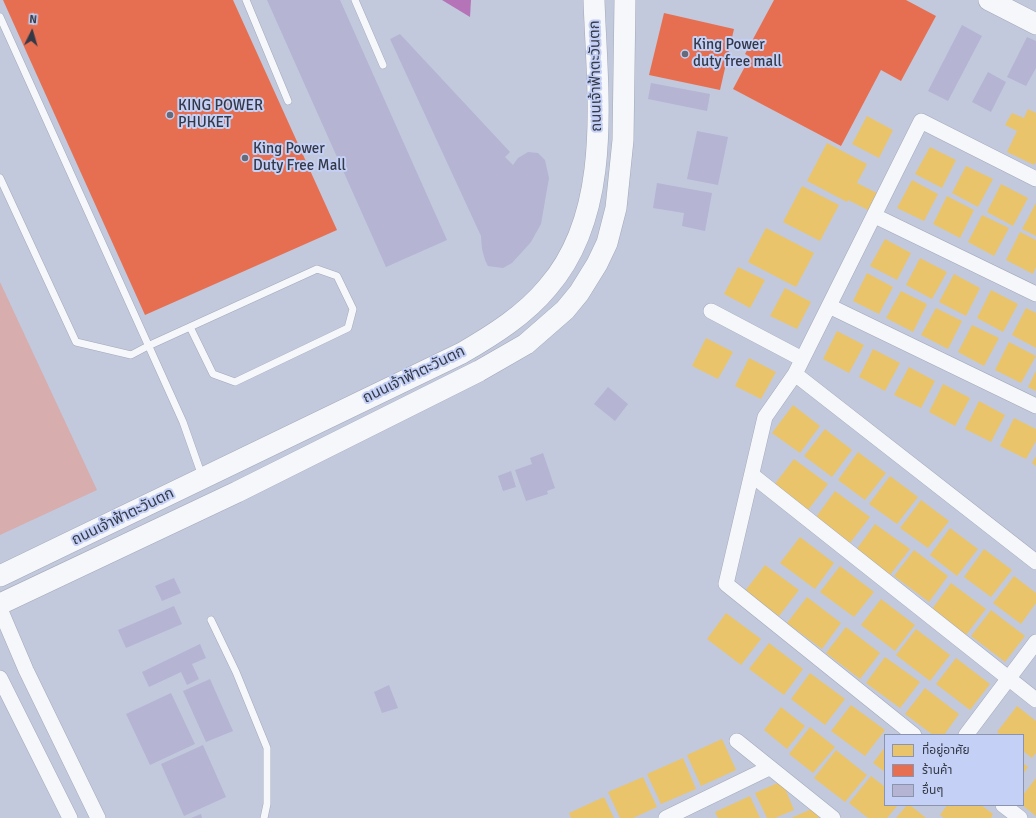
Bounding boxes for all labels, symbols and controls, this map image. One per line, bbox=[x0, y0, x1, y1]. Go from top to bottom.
north arrow bbox=[12, 12, 52, 52]
text: N bbox=[29, 13, 37, 26]
street label: ถนนเจ้าฟ้าตะวันตก bbox=[586, 20, 606, 132]
place label: King Power duty free mall bbox=[693, 36, 782, 71]
marker: King Power duty free mall bbox=[680, 49, 690, 59]
place label: KING POWER PHUKET bbox=[178, 97, 263, 132]
marker: KING POWER PHUKET bbox=[165, 110, 175, 120]
place label: King Power Duty Free Mall bbox=[253, 140, 346, 175]
marker: King Power Duty Free Mall bbox=[240, 153, 250, 163]
street label: ถนนเจ้าฟ้าตะวันตก bbox=[360, 342, 468, 408]
street label: ถนนเจ้าฟ้าตะวันตก bbox=[69, 484, 177, 550]
legend bbox=[884, 734, 1024, 806]
text: ที่อยู่อาศัย bbox=[922, 743, 970, 758]
text: ร้านค้า bbox=[922, 763, 952, 778]
text: อื่นๆ bbox=[922, 783, 943, 798]

